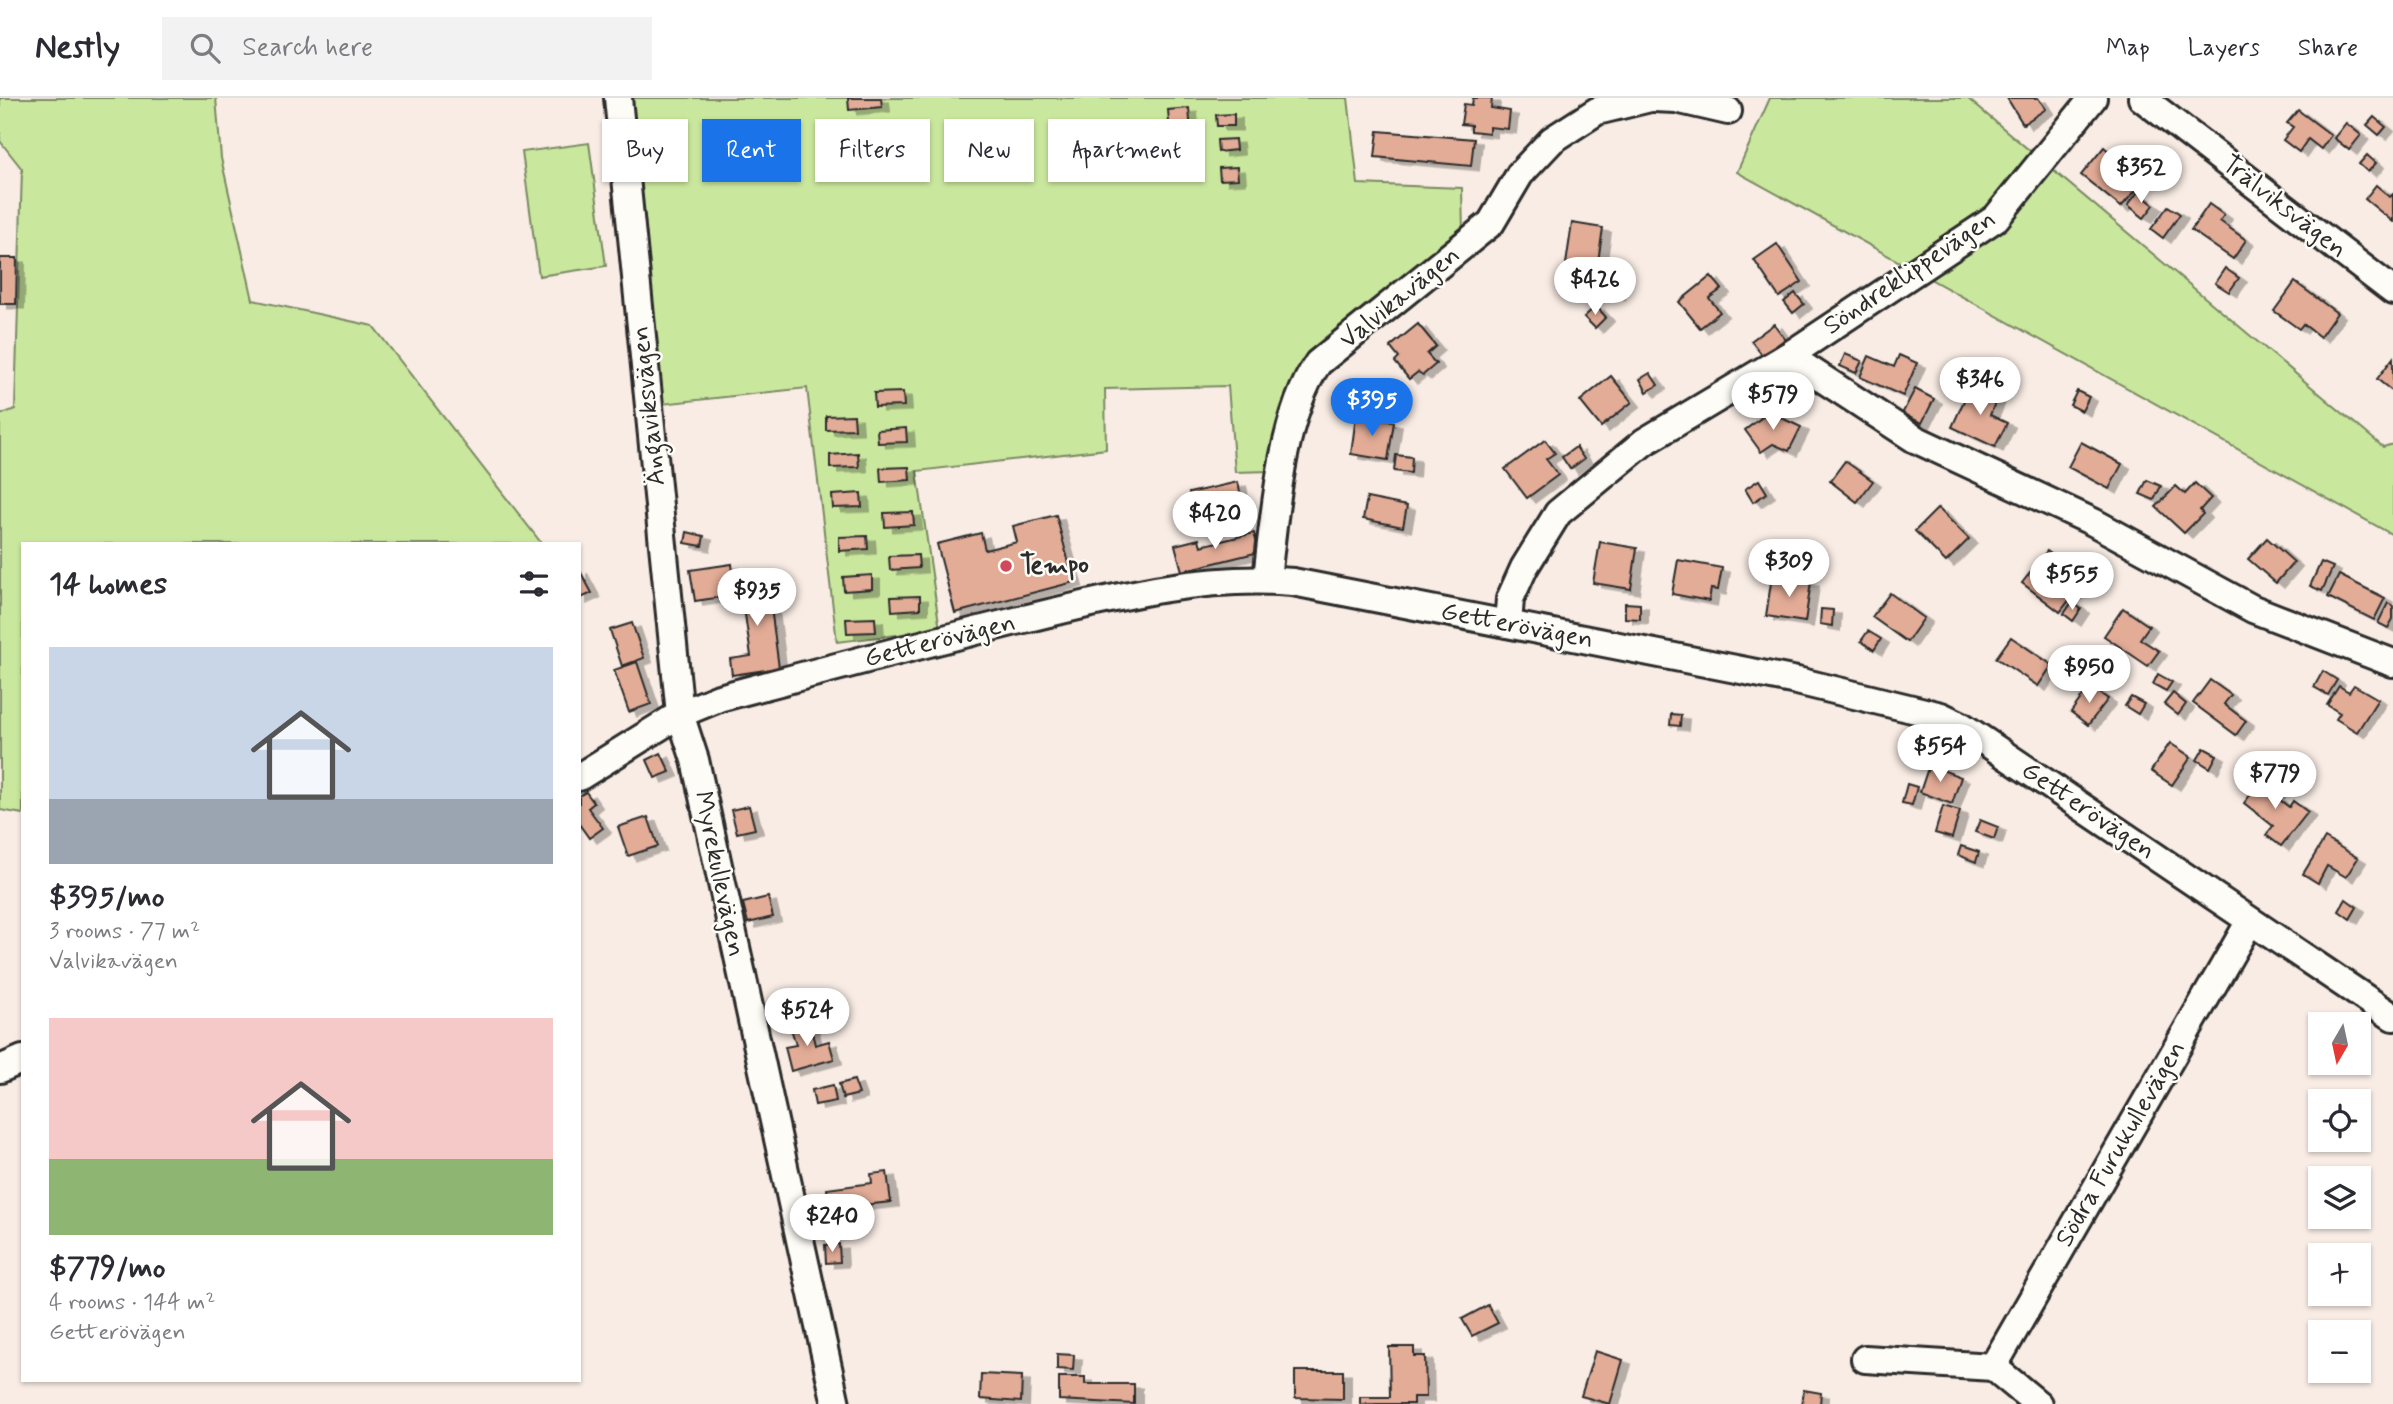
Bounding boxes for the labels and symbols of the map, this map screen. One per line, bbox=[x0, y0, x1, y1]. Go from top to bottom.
pin: $352 bbox=[2100, 146, 2182, 205]
street label: Trälviksvägen bbox=[2214, 147, 2354, 267]
street label: Söndreklippevägen bbox=[1817, 203, 2003, 343]
street label: Valvikavägen bbox=[1333, 239, 1467, 357]
pin: $426 bbox=[1554, 258, 1636, 317]
street label: Ängaviksvägen bbox=[624, 324, 677, 488]
pin: $346 bbox=[1939, 358, 2021, 417]
pin: $579 bbox=[1732, 372, 1814, 432]
pin: $395 bbox=[1331, 378, 1413, 438]
pin: $420 bbox=[1174, 491, 1256, 551]
pin: $309 bbox=[1748, 540, 1830, 599]
place label: Tempo bbox=[1020, 549, 1089, 583]
pin: $555 bbox=[2031, 552, 2113, 612]
marker: Tempo bbox=[998, 558, 1014, 574]
pin: $935 bbox=[716, 568, 798, 628]
street label: Getterövägen bbox=[1438, 595, 1596, 657]
street label: Getterövägen bbox=[861, 606, 1019, 676]
pin: $950 bbox=[2048, 646, 2130, 705]
pin: $554 bbox=[1899, 724, 1981, 784]
pin: $779 bbox=[2234, 752, 2316, 811]
street label: Getterövägen bbox=[2014, 754, 2162, 868]
street label: Myrekullevägen bbox=[685, 788, 753, 960]
pin: $524 bbox=[766, 988, 848, 1048]
north arrow bbox=[2308, 1012, 2371, 1074]
street label: Södra Furukullevägen bbox=[2048, 1035, 2194, 1253]
pin: $240 bbox=[791, 1194, 873, 1254]

